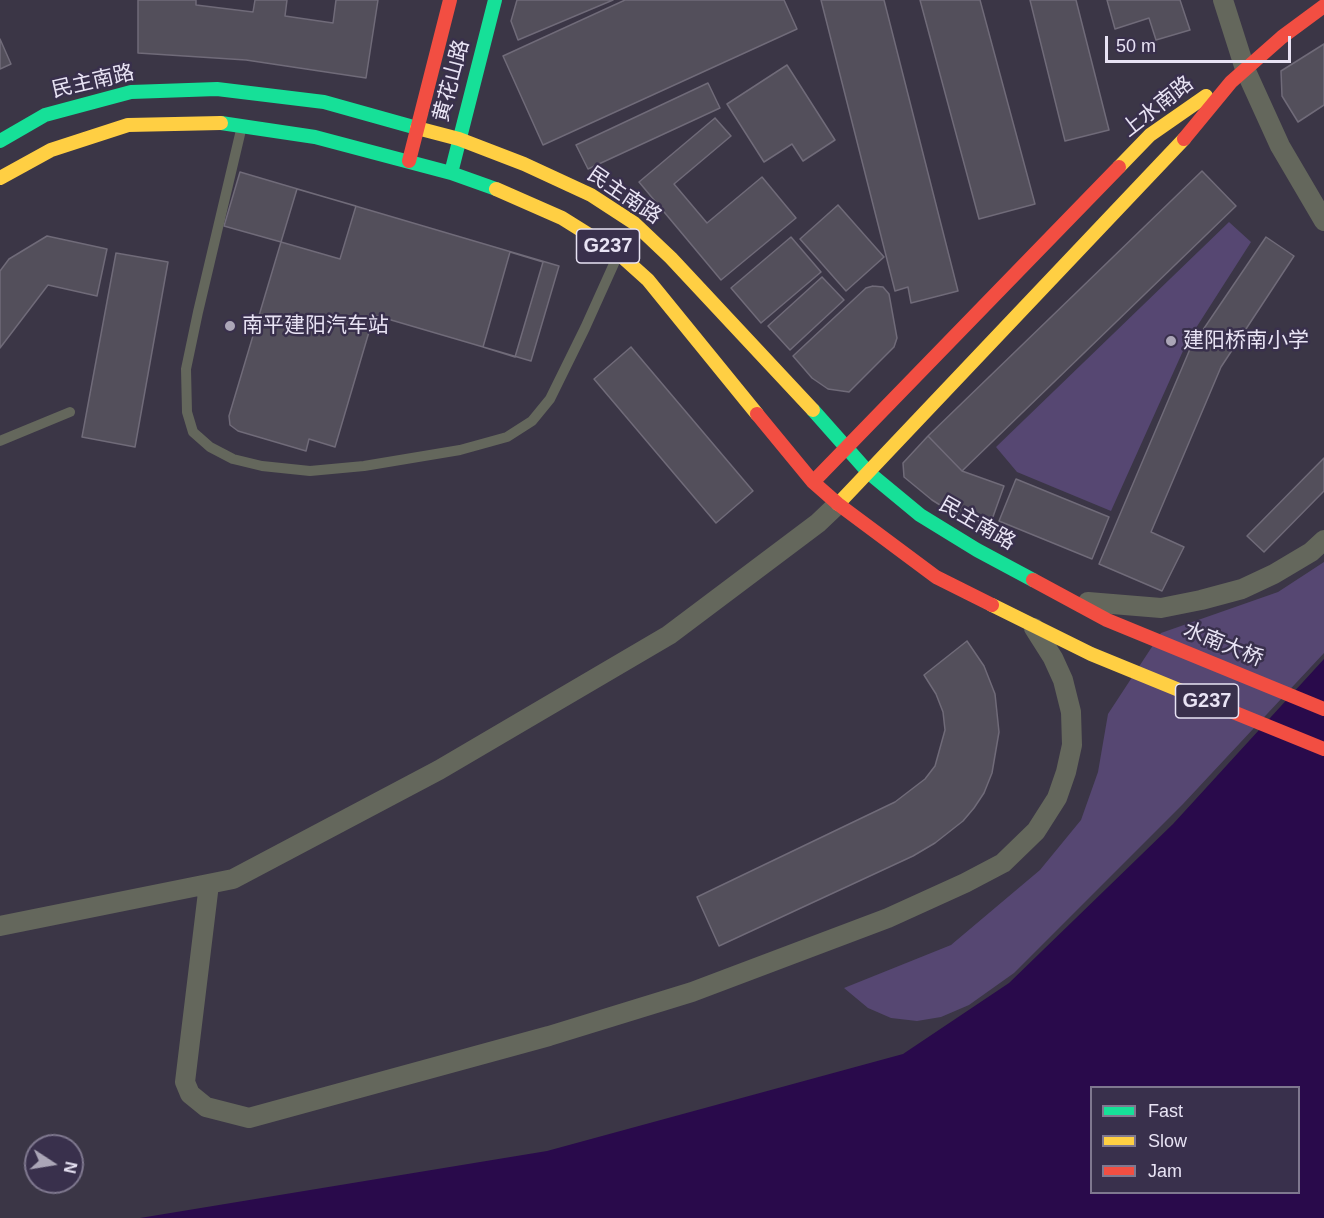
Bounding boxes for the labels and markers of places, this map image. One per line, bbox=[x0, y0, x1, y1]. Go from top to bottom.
place label: 南平建阳汽车站 bbox=[242, 313, 389, 339]
marker: 南平建阳汽车站 bbox=[223, 319, 237, 333]
place label: 建阳桥南小学 bbox=[1183, 328, 1309, 354]
marker: 建阳桥南小学 bbox=[1164, 334, 1178, 348]

